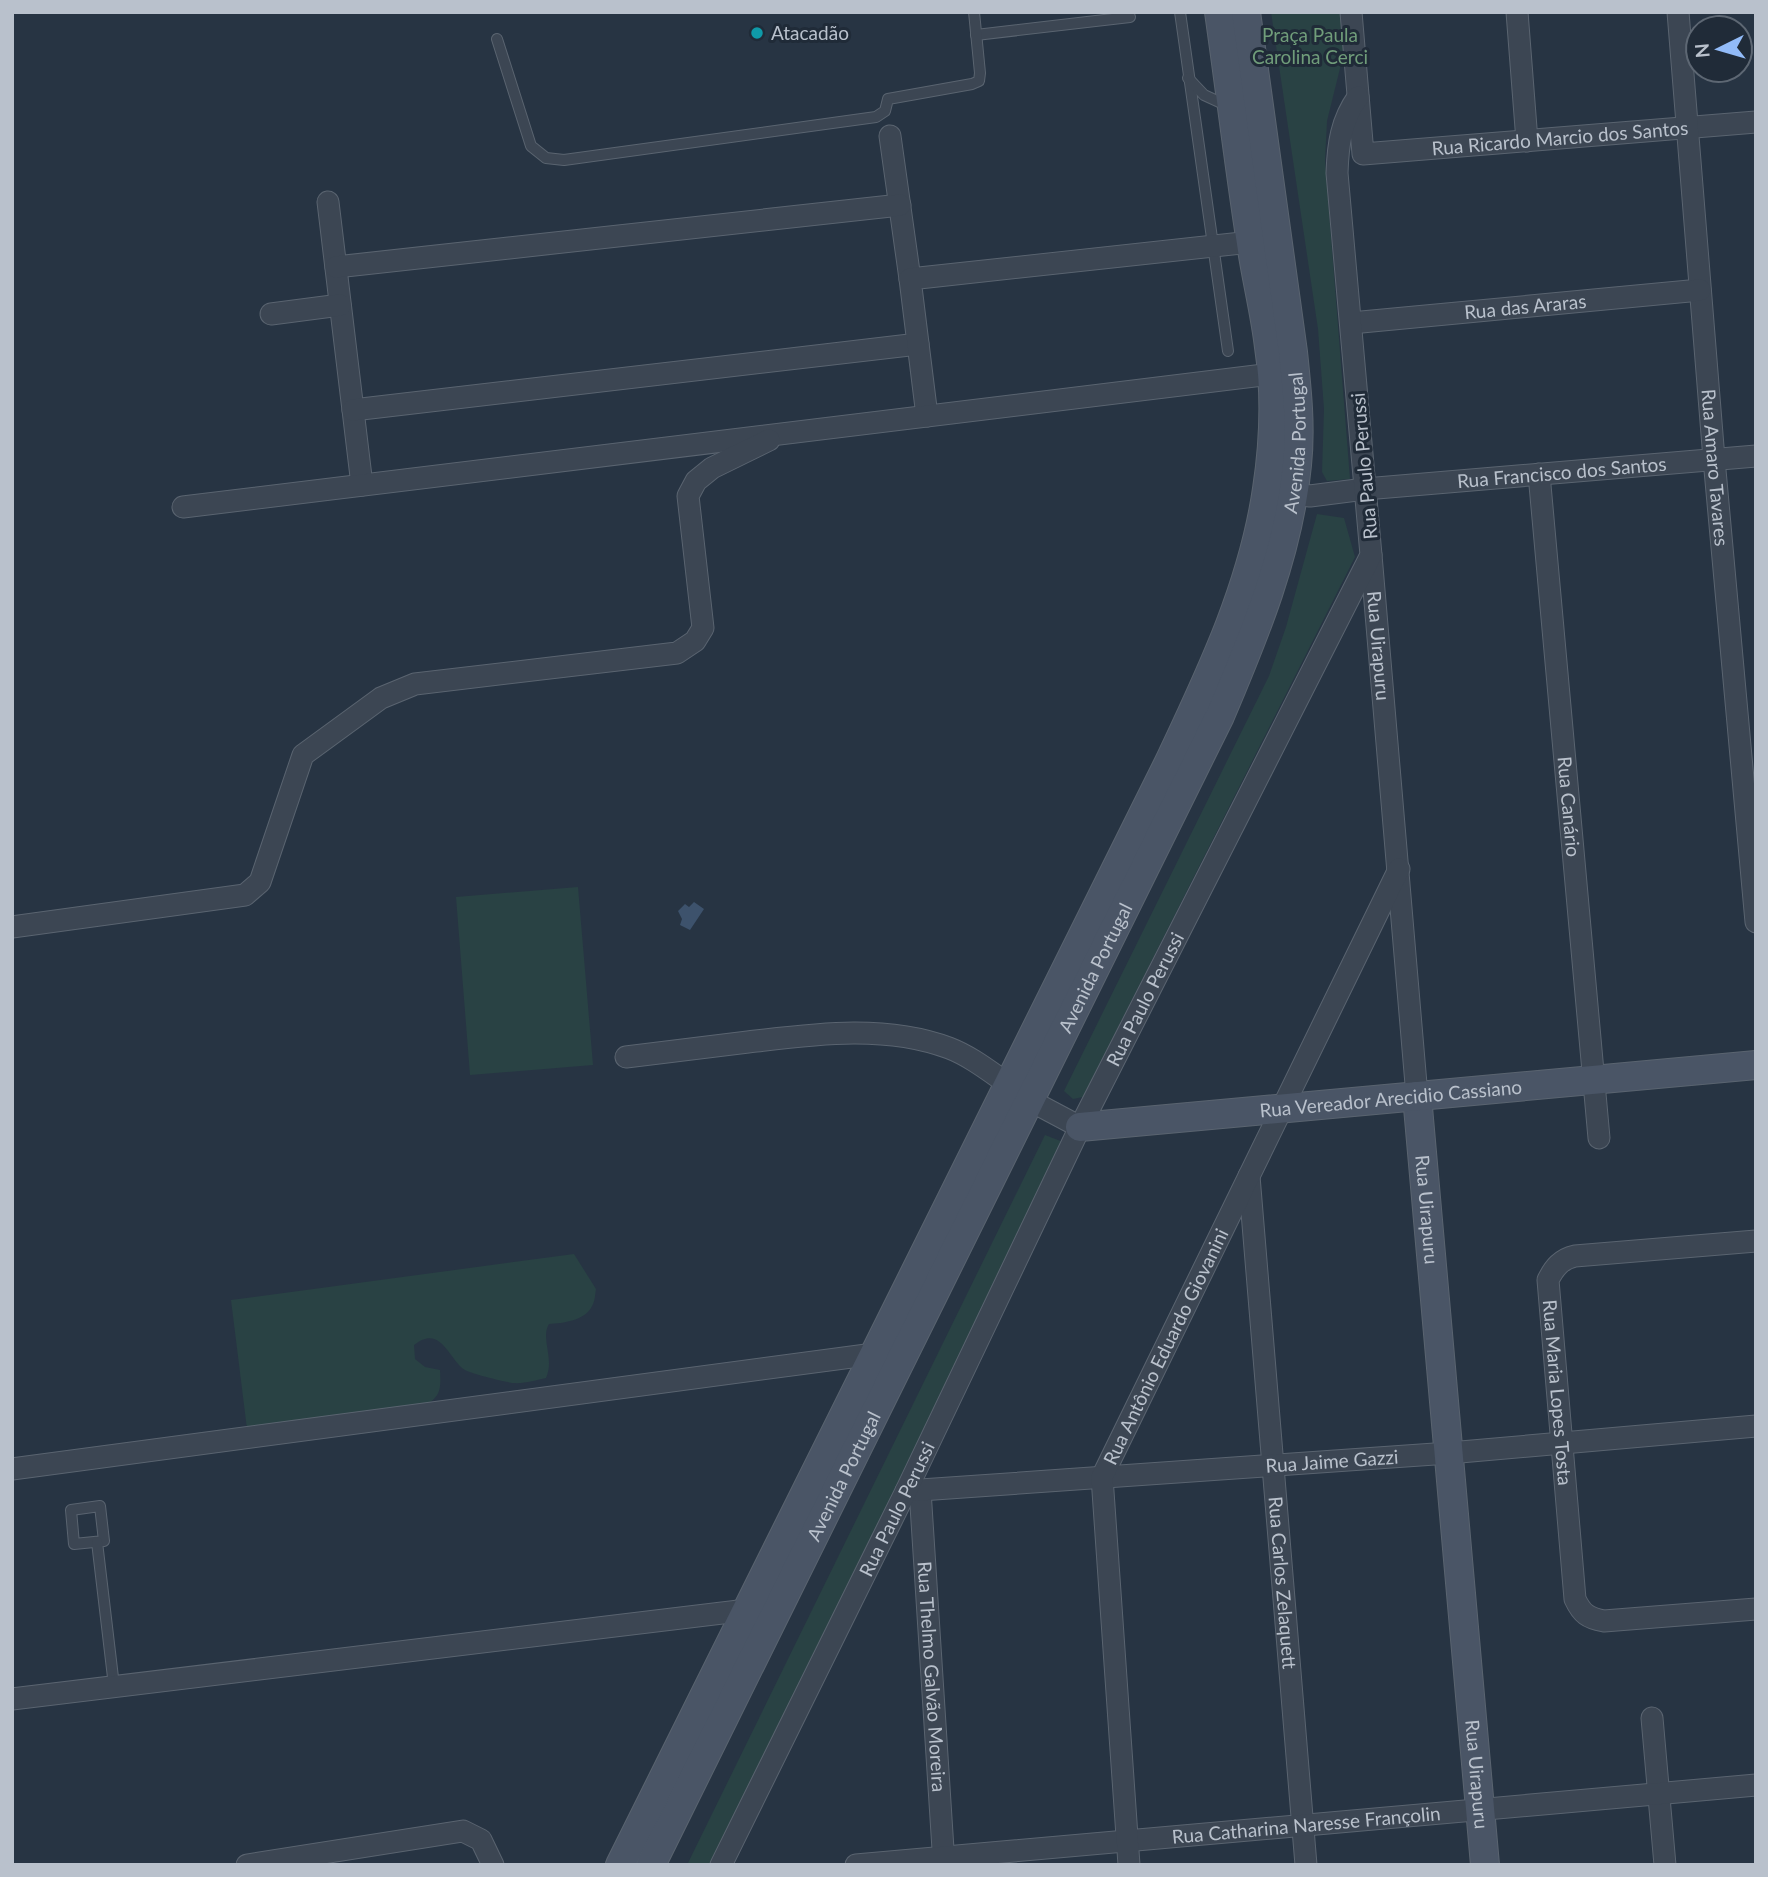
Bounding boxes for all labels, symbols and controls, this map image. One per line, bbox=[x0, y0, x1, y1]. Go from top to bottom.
north arrow bbox=[1684, 14, 1754, 84]
place label: Atacadão bbox=[771, 21, 849, 44]
park label: Praça Paula Carolina Cerci bbox=[1252, 23, 1368, 68]
marker: Atacadão bbox=[749, 25, 765, 41]
text: N bbox=[1689, 42, 1714, 59]
street label: Rua Ricardo Marcio dos Santos bbox=[1431, 116, 1689, 159]
street label: Rua das Araras bbox=[1463, 289, 1587, 323]
street label: Avenida Portugal bbox=[1278, 371, 1310, 515]
street label: Rua Amaro Tavares bbox=[1697, 388, 1734, 547]
street label: Rua Paulo Perussi bbox=[1346, 392, 1381, 540]
street label: Rua Francisco dos Santos bbox=[1456, 452, 1667, 492]
street label: Rua Uirapuru bbox=[1363, 590, 1395, 701]
street label: Rua Canário bbox=[1554, 755, 1586, 858]
street label: Avenida Portugal bbox=[1053, 899, 1137, 1036]
street label: Rua Paulo Perussi bbox=[1101, 928, 1188, 1070]
street label: Rua Vereador Arecidio Cassiano bbox=[1258, 1075, 1523, 1121]
street label: Rua Uirapuru bbox=[1411, 1154, 1444, 1265]
street label: Rua Antônio Eduardo Giovanini bbox=[1098, 1225, 1233, 1468]
street label: Rua Maria Lopes Tosta bbox=[1539, 1299, 1577, 1486]
street label: Avenida Portugal bbox=[801, 1407, 885, 1544]
street label: Rua Paulo Perussi bbox=[854, 1438, 939, 1580]
street label: Rua Jaime Gazzi bbox=[1265, 1445, 1399, 1477]
street label: Rua Carlos Zelaquett bbox=[1265, 1495, 1302, 1670]
street label: Rua Thelmo Galvão Moreira bbox=[914, 1560, 951, 1793]
street label: Rua Uirapuru bbox=[1461, 1719, 1494, 1830]
street label: Rua Catharina Naresse Françolin bbox=[1171, 1801, 1441, 1848]

